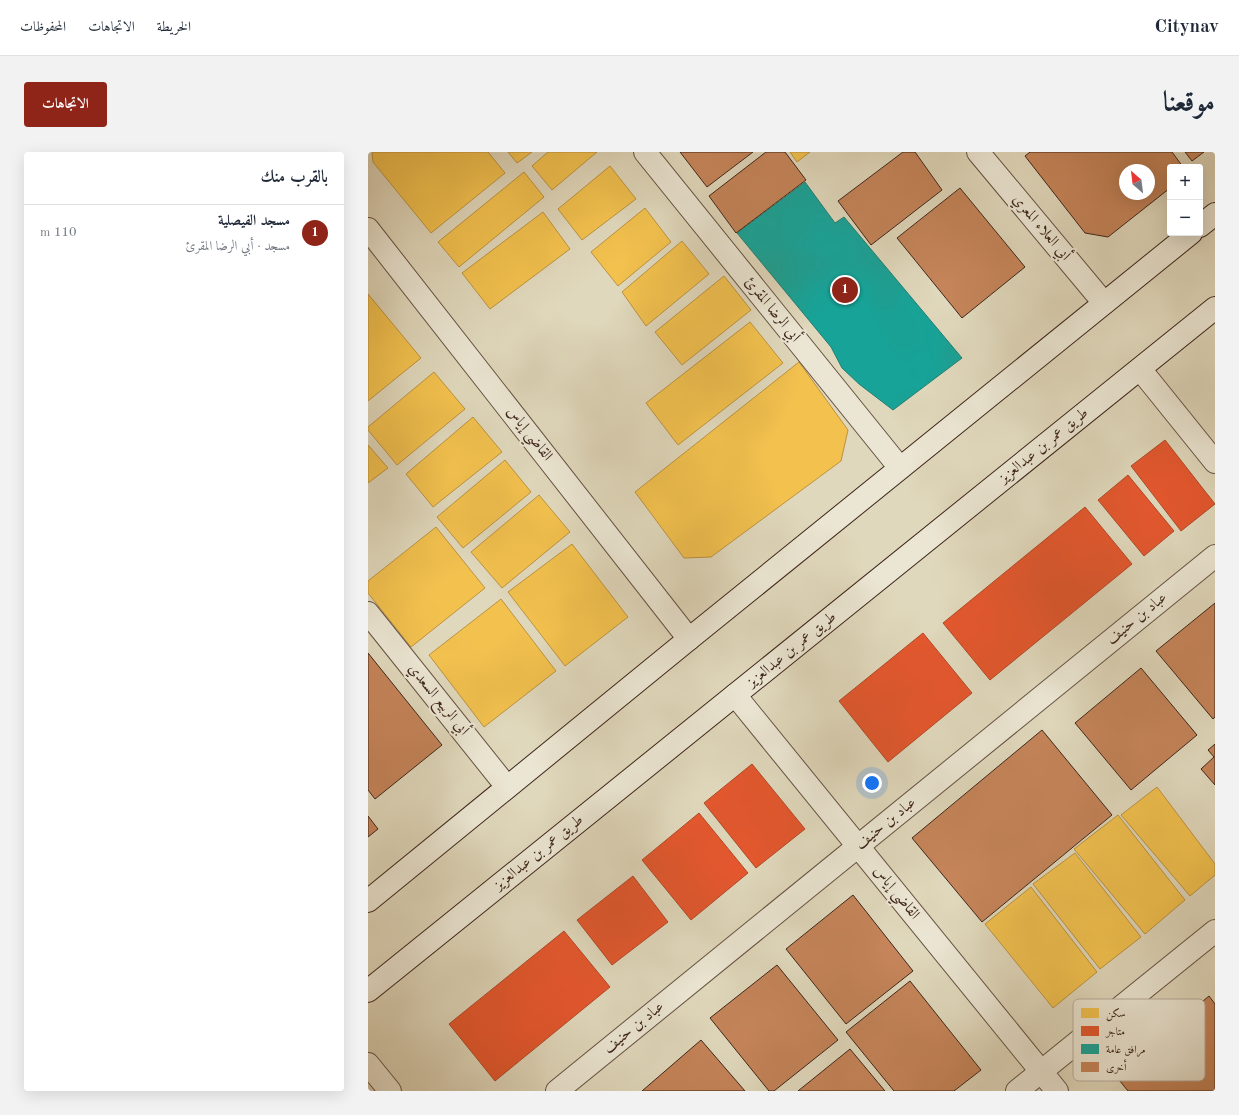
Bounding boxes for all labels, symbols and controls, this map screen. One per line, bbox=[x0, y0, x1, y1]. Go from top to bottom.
text: Citynav bbox=[1155, 18, 1219, 37]
text: المحفوظات bbox=[20, 20, 66, 34]
text: الاتجاهات bbox=[88, 20, 135, 34]
text: الخريطة bbox=[157, 20, 191, 34]
button: الاتجاهات bbox=[24, 82, 107, 127]
text: موقعنا bbox=[1163, 90, 1215, 118]
north arrow bbox=[1119, 164, 1155, 200]
map controls bbox=[1167, 164, 1203, 236]
button: + bbox=[1167, 164, 1203, 200]
text: بالقرب منك bbox=[260, 169, 328, 186]
street label: أبي العلاء المعري bbox=[1007, 189, 1077, 266]
button: − bbox=[1167, 200, 1203, 236]
text: مسجد الفيصلية bbox=[218, 214, 290, 229]
text: 110 m bbox=[40, 226, 77, 239]
text: 1 bbox=[311, 226, 319, 239]
text: مسجد · أبي الرضا المقرئ bbox=[185, 240, 290, 253]
street label: أبي الرضا المقرئ bbox=[739, 272, 807, 348]
pin: 1 bbox=[832, 275, 858, 305]
street label: القاضي إياس bbox=[500, 404, 555, 467]
street label: طريق عمر بن عبدالعزيز bbox=[995, 406, 1092, 488]
street label: عباد بن حنيف bbox=[1104, 590, 1170, 648]
street label: طريق عمر بن عبدالعزيز bbox=[743, 610, 840, 692]
street label: أبي الربيع السعدي bbox=[401, 658, 475, 742]
your location bbox=[862, 773, 882, 793]
street label: عباد بن حنيف bbox=[853, 795, 919, 853]
street label: طريق عمر بن عبدالعزيز bbox=[490, 813, 587, 895]
street label: القاضي إياس bbox=[866, 863, 922, 926]
street label: عباد بن حنيف bbox=[601, 999, 667, 1057]
legend bbox=[1073, 999, 1205, 1081]
text: سكن bbox=[1106, 1008, 1125, 1022]
text: متاجر bbox=[1105, 1027, 1125, 1038]
text: مرافق عامة bbox=[1106, 1045, 1146, 1057]
text: أخرى bbox=[1106, 1059, 1127, 1074]

